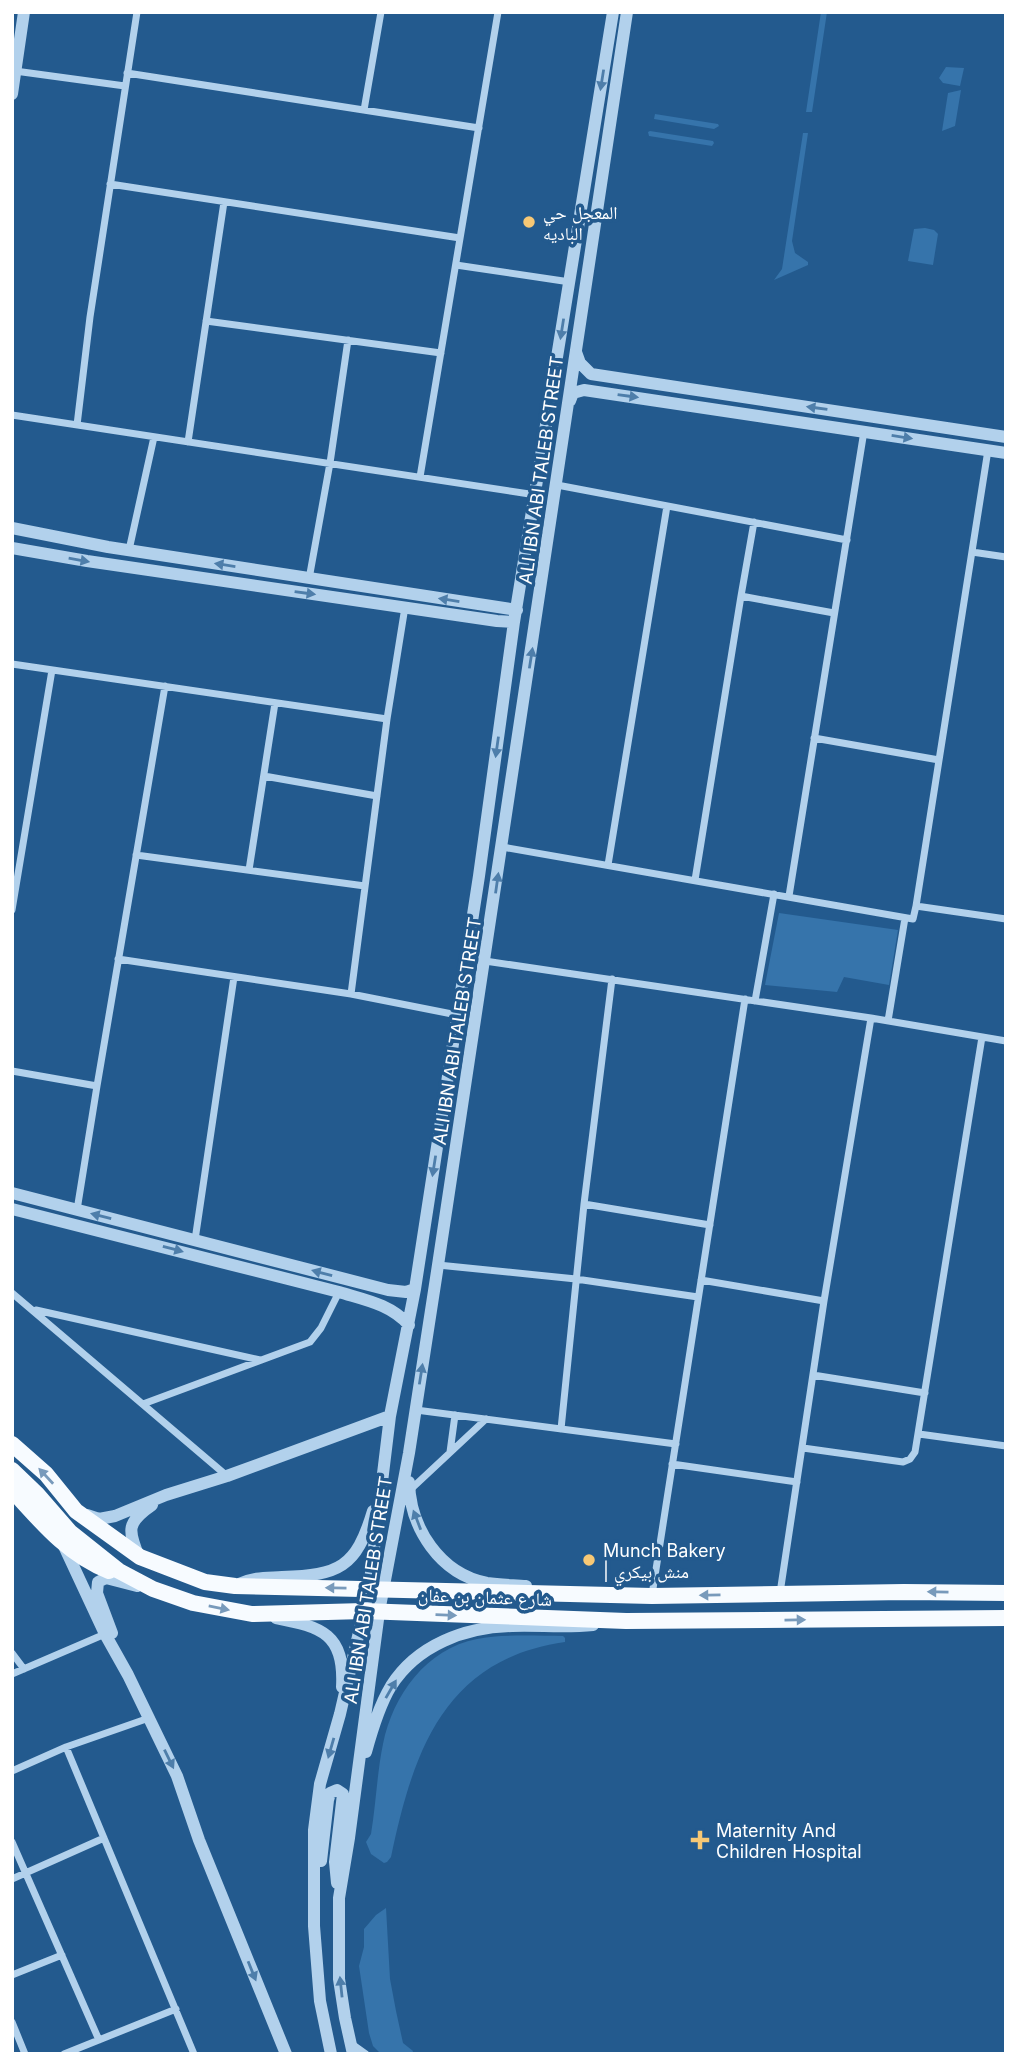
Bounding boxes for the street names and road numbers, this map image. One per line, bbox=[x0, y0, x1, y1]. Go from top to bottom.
street label: ALI IBN ABI TALEB STREET bbox=[515, 355, 567, 585]
street label: ALI IBN ABI TALEB STREET bbox=[429, 916, 485, 1146]
street label: ALI IBN ABI TALEB STREET bbox=[340, 1475, 396, 1705]
street label: شارع عثمان بن عفان bbox=[418, 1584, 552, 1611]

